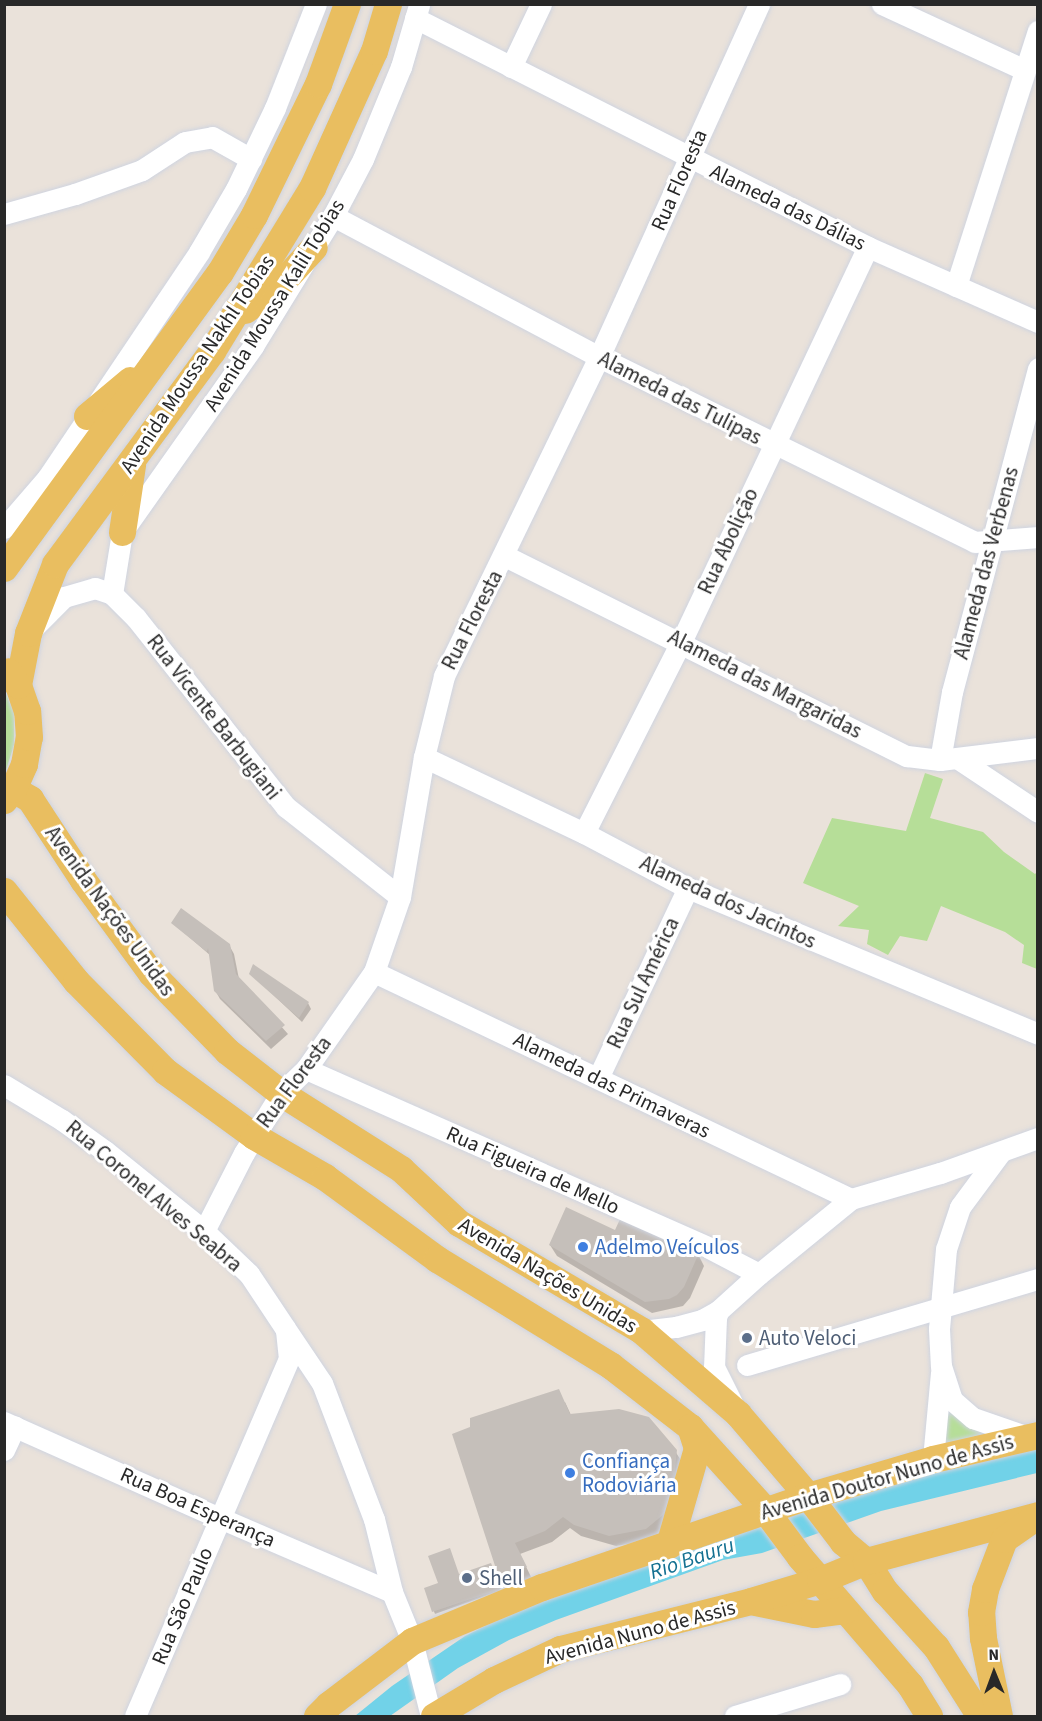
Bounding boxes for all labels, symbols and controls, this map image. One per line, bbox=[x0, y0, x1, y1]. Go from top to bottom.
street label: Rua Floresta bbox=[645, 125, 713, 235]
street label: Alameda das Dálias bbox=[706, 158, 870, 256]
street label: Avenida Moussa Kalil Tobias bbox=[198, 194, 350, 416]
street label: Avenida Moussa Nakhl Tobias bbox=[114, 250, 280, 478]
street label: Alameda das Tulipas bbox=[594, 346, 766, 450]
street label: Alameda das Verbenas bbox=[948, 464, 1024, 662]
street label: Rua Abolição bbox=[692, 484, 764, 598]
street label: Rua Floresta bbox=[436, 566, 508, 674]
street label: Alameda das Margaridas bbox=[664, 624, 866, 744]
street label: Rua Vicente Barbugiani bbox=[142, 629, 286, 805]
street label: Avenida Nações Unidas bbox=[40, 821, 180, 1001]
street label: Alameda dos Jacintos bbox=[636, 850, 820, 954]
street label: Rua Sul América bbox=[602, 913, 684, 1053]
street label: Alameda das Primaveras bbox=[510, 1026, 714, 1144]
street label: Rua Floresta bbox=[251, 1031, 337, 1133]
street label: Rua Coronel Alves Seabra bbox=[61, 1115, 247, 1277]
street label: Rua Figueira de Mello bbox=[443, 1120, 623, 1220]
street label: Avenida Nações Unidas bbox=[454, 1212, 642, 1338]
place label: Adelmo Veículos bbox=[595, 1234, 739, 1260]
marker: Adelmo Veículos bbox=[576, 1240, 590, 1254]
place label: Auto Veloci bbox=[759, 1325, 856, 1351]
marker: Auto Veloci bbox=[740, 1331, 754, 1345]
street label: Avenida Doutor Nuno de Assis bbox=[758, 1429, 1016, 1525]
place label: Confiança Rodoviária bbox=[582, 1448, 677, 1498]
street label: Rua Boa Esperança bbox=[117, 1462, 279, 1552]
marker: Confiança Rodoviária bbox=[563, 1466, 577, 1480]
water label: Rio Bauru bbox=[646, 1532, 738, 1586]
street label: Rua São Paulo bbox=[146, 1543, 218, 1669]
place label: Shell bbox=[479, 1565, 523, 1591]
marker: Shell bbox=[460, 1571, 474, 1585]
street label: Avenida Nuno de Assis bbox=[542, 1594, 738, 1670]
north arrow bbox=[964, 1643, 1024, 1703]
text: N bbox=[988, 1644, 999, 1666]

